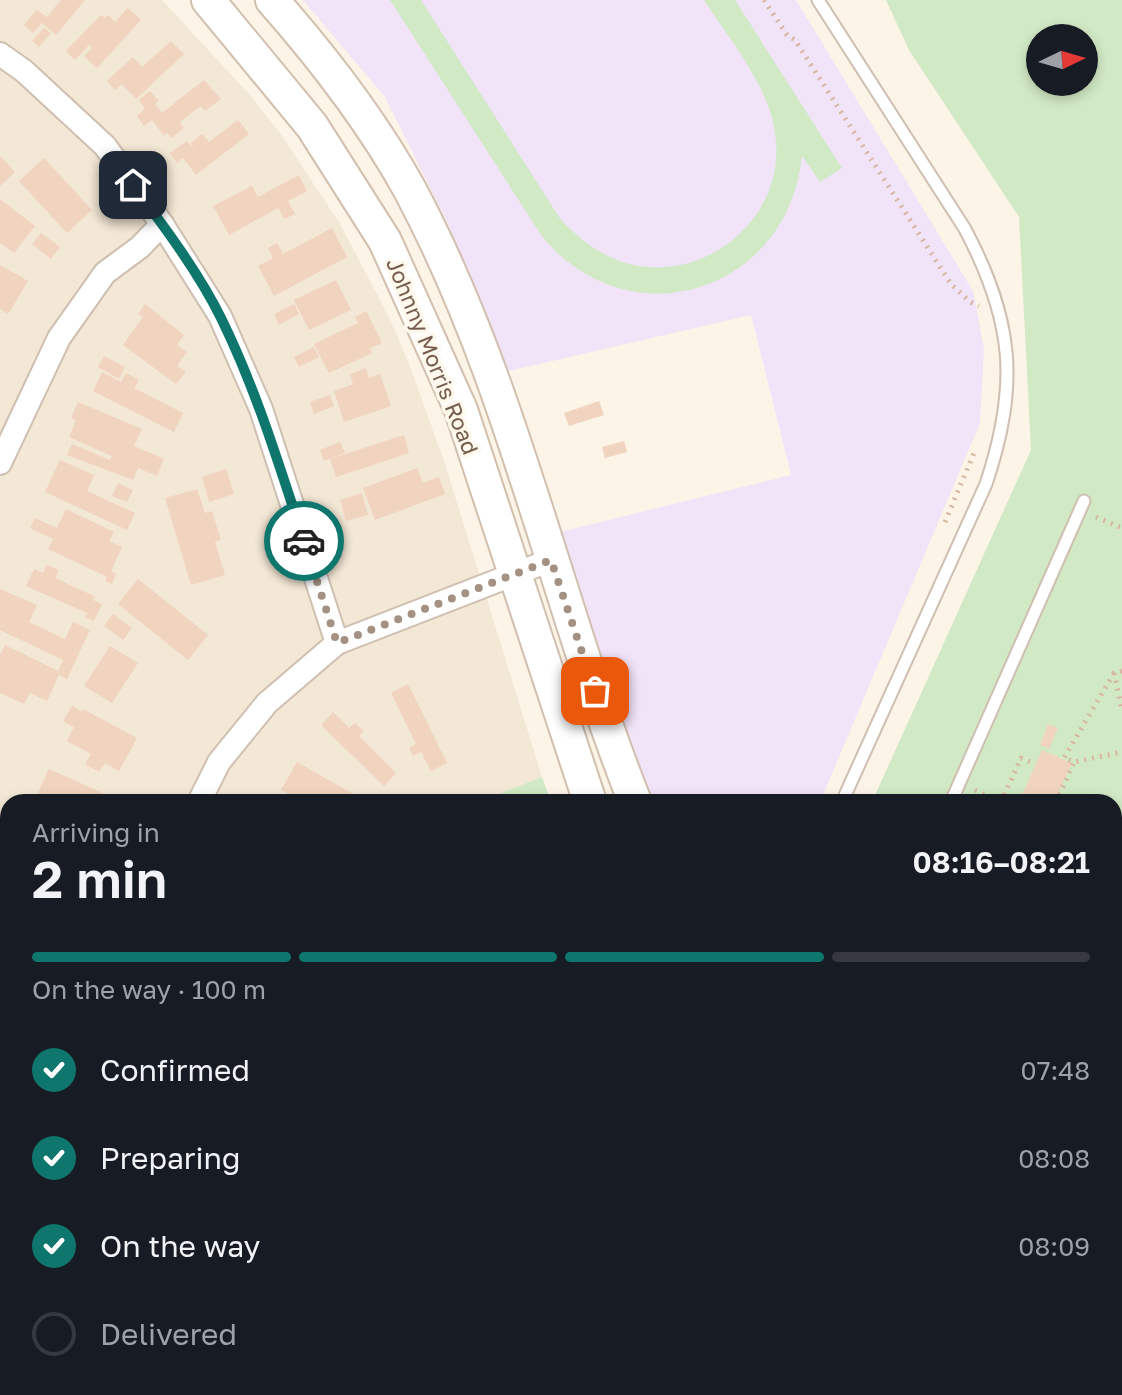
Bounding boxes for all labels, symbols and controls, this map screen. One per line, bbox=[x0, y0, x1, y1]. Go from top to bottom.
north arrow bbox=[1026, 24, 1098, 96]
map controls bbox=[1026, 24, 1098, 96]
pin bbox=[99, 151, 167, 219]
icon: home bbox=[111, 163, 155, 207]
street label: Johnny Morris Road bbox=[381, 254, 485, 458]
courier bbox=[264, 501, 344, 581]
icon: car bbox=[282, 519, 326, 563]
pin bbox=[561, 657, 629, 725]
icon: bag bbox=[573, 669, 617, 713]
text: Arriving in bbox=[32, 817, 160, 848]
text: 08:16–08:21 bbox=[912, 844, 1090, 880]
text: 2 min bbox=[32, 847, 167, 909]
text: On the way · 100 m bbox=[32, 974, 266, 1005]
icon: check bbox=[32, 1048, 76, 1092]
text: Confirmed bbox=[100, 1052, 250, 1088]
text: 07:48 bbox=[1021, 1055, 1090, 1086]
icon: check bbox=[32, 1136, 76, 1180]
text: Preparing bbox=[100, 1140, 241, 1176]
text: 08:08 bbox=[1018, 1143, 1090, 1174]
icon: check bbox=[32, 1224, 76, 1268]
text: On the way bbox=[100, 1228, 260, 1264]
text: 08:09 bbox=[1018, 1231, 1090, 1262]
text: Delivered bbox=[100, 1316, 237, 1352]

